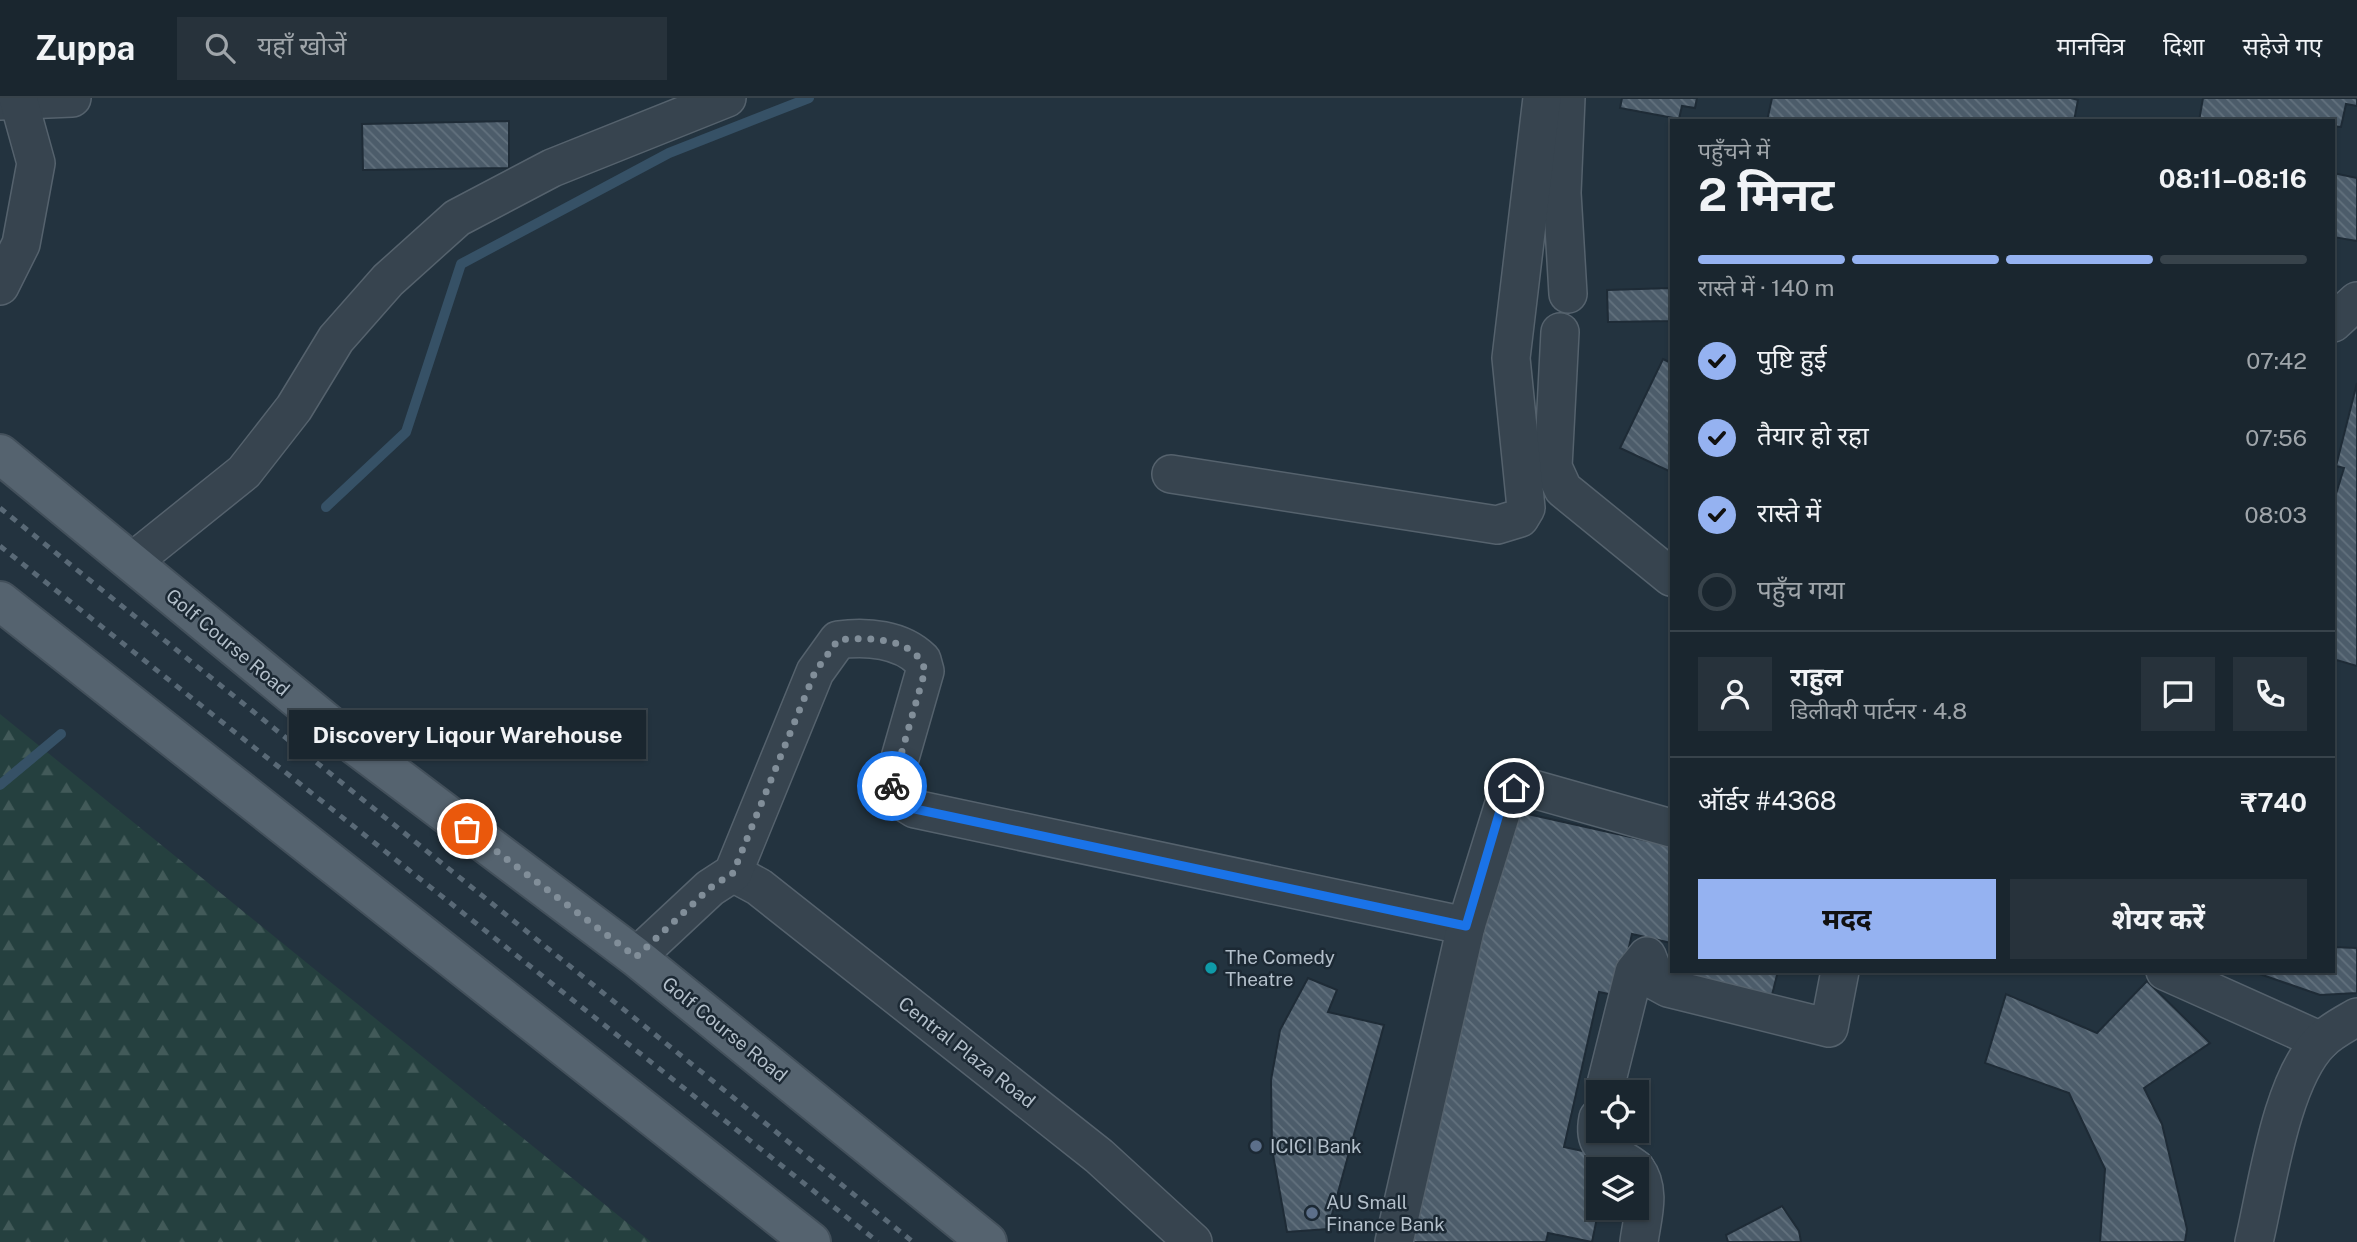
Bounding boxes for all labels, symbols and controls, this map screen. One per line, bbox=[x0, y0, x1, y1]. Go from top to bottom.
search box bbox=[177, 17, 667, 80]
text: Zuppa bbox=[35, 29, 135, 67]
icon: search bbox=[201, 29, 239, 67]
text: यहाँ खोजें bbox=[257, 30, 347, 61]
text: मानचित्र bbox=[2057, 32, 2125, 60]
text: दिशा bbox=[2163, 32, 2205, 60]
text: सहेजे गए bbox=[2243, 32, 2322, 60]
text: पहुँचने में bbox=[1698, 137, 1770, 164]
text: 08:11–08:16 bbox=[2159, 163, 2307, 194]
text: 2 मिनट bbox=[1698, 167, 1834, 221]
text: रास्ते में · 140 m bbox=[1698, 274, 1834, 301]
icon: check bbox=[1698, 342, 1736, 380]
text: पुष्टि हुई bbox=[1757, 343, 1827, 374]
text: 07:42 bbox=[2246, 347, 2307, 374]
icon: check bbox=[1698, 419, 1736, 457]
text: तैयार हो रहा bbox=[1757, 420, 1869, 451]
text: 07:56 bbox=[2245, 424, 2307, 451]
icon: check bbox=[1698, 496, 1736, 534]
text: रास्ते में bbox=[1757, 497, 1821, 528]
text: 08:03 bbox=[2245, 501, 2307, 528]
text: पहुँच गया bbox=[1757, 574, 1845, 605]
street label: Golf Course Road bbox=[162, 584, 294, 700]
button: person bbox=[1698, 657, 1772, 731]
button: chat bbox=[2141, 657, 2215, 731]
button: phone bbox=[2233, 657, 2307, 731]
text: राहुल bbox=[1790, 661, 1843, 692]
text: डिलीवरी पार्टनर · 4.8 bbox=[1790, 697, 1967, 724]
callout: Discovery Liqour Warehouse bbox=[288, 710, 646, 759]
text: Discovery Liqour Warehouse bbox=[312, 721, 623, 748]
courier bbox=[857, 751, 927, 821]
pin bbox=[1484, 758, 1544, 818]
icon: bike bbox=[873, 767, 911, 805]
icon: home bbox=[1495, 769, 1533, 807]
text: ऑर्डर #4368 bbox=[1698, 785, 1837, 816]
text: ₹740 bbox=[2241, 787, 2307, 818]
pin bbox=[437, 799, 497, 859]
icon: bag bbox=[448, 810, 486, 848]
button: मदद bbox=[1698, 879, 1996, 959]
button: शेयर करें bbox=[2010, 879, 2307, 959]
place label: The Comedy Theatre bbox=[1225, 946, 1335, 990]
marker: The Comedy Theatre bbox=[1203, 960, 1219, 976]
street label: Golf Course Road bbox=[658, 972, 792, 1086]
street label: Central Plaza Road bbox=[894, 992, 1040, 1112]
map controls bbox=[1586, 1080, 1649, 1220]
button: locate bbox=[1586, 1080, 1649, 1143]
place label: ICICI Bank bbox=[1270, 1135, 1362, 1157]
marker: ICICI Bank bbox=[1248, 1138, 1264, 1154]
button: layers bbox=[1586, 1157, 1649, 1220]
place label: AU Small Finance Bank bbox=[1326, 1191, 1445, 1235]
marker: AU Small Finance Bank bbox=[1304, 1205, 1320, 1221]

